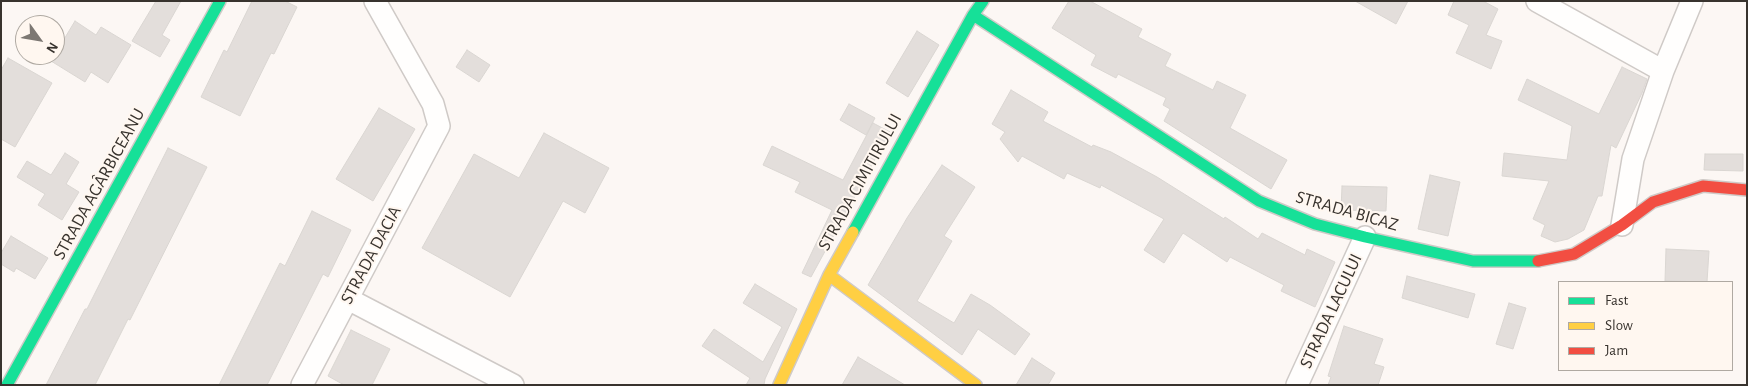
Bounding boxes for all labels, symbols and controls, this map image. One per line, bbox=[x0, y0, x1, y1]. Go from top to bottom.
north arrow bbox=[15, 15, 65, 65]
text: N bbox=[43, 40, 60, 55]
street label: STRADA AGÂRBICEANU bbox=[48, 105, 150, 263]
street label: STRADA CIMITIRULUI bbox=[813, 110, 907, 254]
street label: STRADA BICAZ bbox=[1293, 186, 1401, 236]
street label: STRADA DACIA bbox=[336, 202, 406, 308]
street label: STRADA LACULUI bbox=[1295, 250, 1367, 372]
legend bbox=[1558, 281, 1733, 371]
text: Fast bbox=[1605, 293, 1628, 308]
text: Slow bbox=[1605, 318, 1633, 333]
text: Jam bbox=[1605, 343, 1628, 358]

